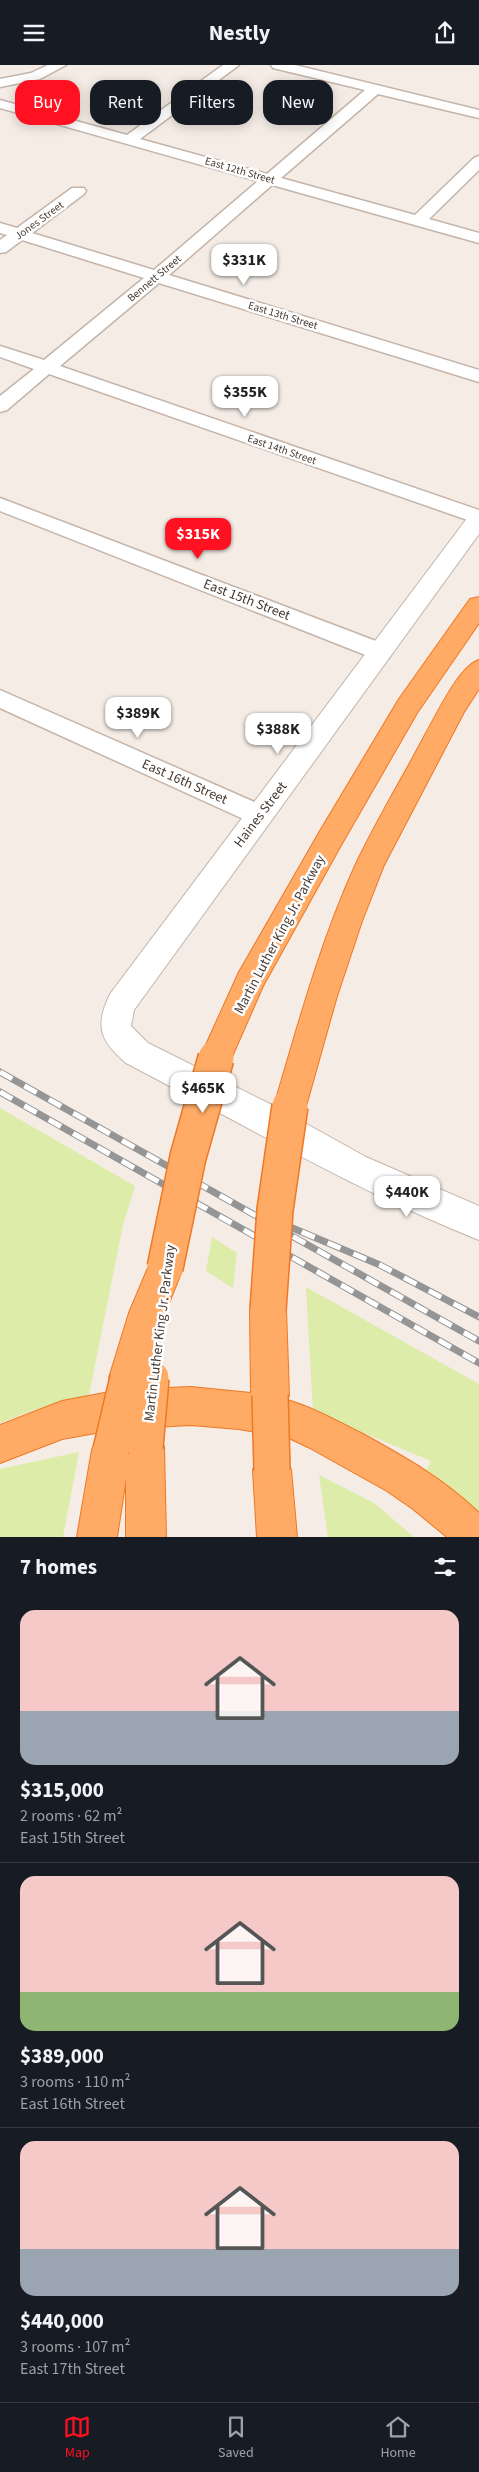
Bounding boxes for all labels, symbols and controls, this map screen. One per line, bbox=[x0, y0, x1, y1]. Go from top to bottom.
text: Nestly bbox=[209, 17, 270, 49]
icon: menu bbox=[20, 19, 48, 47]
icon: share bbox=[431, 19, 459, 47]
chip: Buy bbox=[15, 80, 80, 125]
chip: Rent bbox=[90, 80, 161, 125]
chip: Filters bbox=[171, 80, 253, 125]
chip: New bbox=[263, 80, 333, 125]
street label: East 12th Street bbox=[203, 153, 277, 188]
street label: Jones Street bbox=[12, 197, 67, 243]
pin: $331K bbox=[209, 243, 279, 286]
text: $331K bbox=[222, 249, 266, 271]
street label: Bennett Street bbox=[124, 251, 185, 305]
street label: East 13th Street bbox=[246, 298, 320, 333]
pin: $355K bbox=[210, 375, 280, 418]
text: $355K bbox=[223, 381, 267, 403]
street label: East 14th Street bbox=[245, 431, 319, 468]
pin: $315K bbox=[163, 517, 233, 560]
text: $315K bbox=[176, 523, 220, 545]
street label: East 15th Street bbox=[200, 574, 293, 626]
pin: $389K bbox=[103, 697, 173, 739]
text: $389K bbox=[116, 702, 160, 724]
pin: $388K bbox=[243, 713, 313, 755]
text: $388K bbox=[256, 718, 300, 740]
street label: East 16th Street bbox=[139, 754, 231, 810]
street label: Haines Street bbox=[229, 777, 292, 852]
street label: Martin Luther King Jr. Parkway bbox=[229, 851, 331, 1018]
pin: $465K bbox=[168, 1071, 238, 1114]
text: $465K bbox=[181, 1077, 225, 1099]
pin: $440K bbox=[372, 1175, 442, 1218]
text: $440K bbox=[385, 1181, 429, 1203]
street label: Martin Luther King Jr. Parkway bbox=[139, 1243, 181, 1423]
text: 7 homes bbox=[20, 1552, 97, 1582]
icon: filters bbox=[431, 1553, 459, 1581]
icon: home bbox=[195, 1643, 285, 1733]
text: $315,000 bbox=[20, 1775, 104, 1805]
text: 2 rooms · 62 m² bbox=[20, 1805, 122, 1827]
text: East 15th Street bbox=[20, 1827, 125, 1849]
icon: home bbox=[195, 1908, 285, 1998]
text: $389,000 bbox=[20, 2041, 104, 2071]
text: 3 rooms · 110 m² bbox=[20, 2071, 130, 2093]
text: East 16th Street bbox=[20, 2093, 125, 2115]
icon: home bbox=[195, 2173, 285, 2263]
text: $440,000 bbox=[20, 2306, 104, 2336]
text: 3 rooms · 107 m² bbox=[20, 2336, 130, 2358]
text: East 17th Street bbox=[20, 2358, 125, 2380]
tab: Map bbox=[63, 2413, 91, 2463]
tab: Saved bbox=[218, 2413, 254, 2463]
tab: Home bbox=[380, 2413, 416, 2463]

